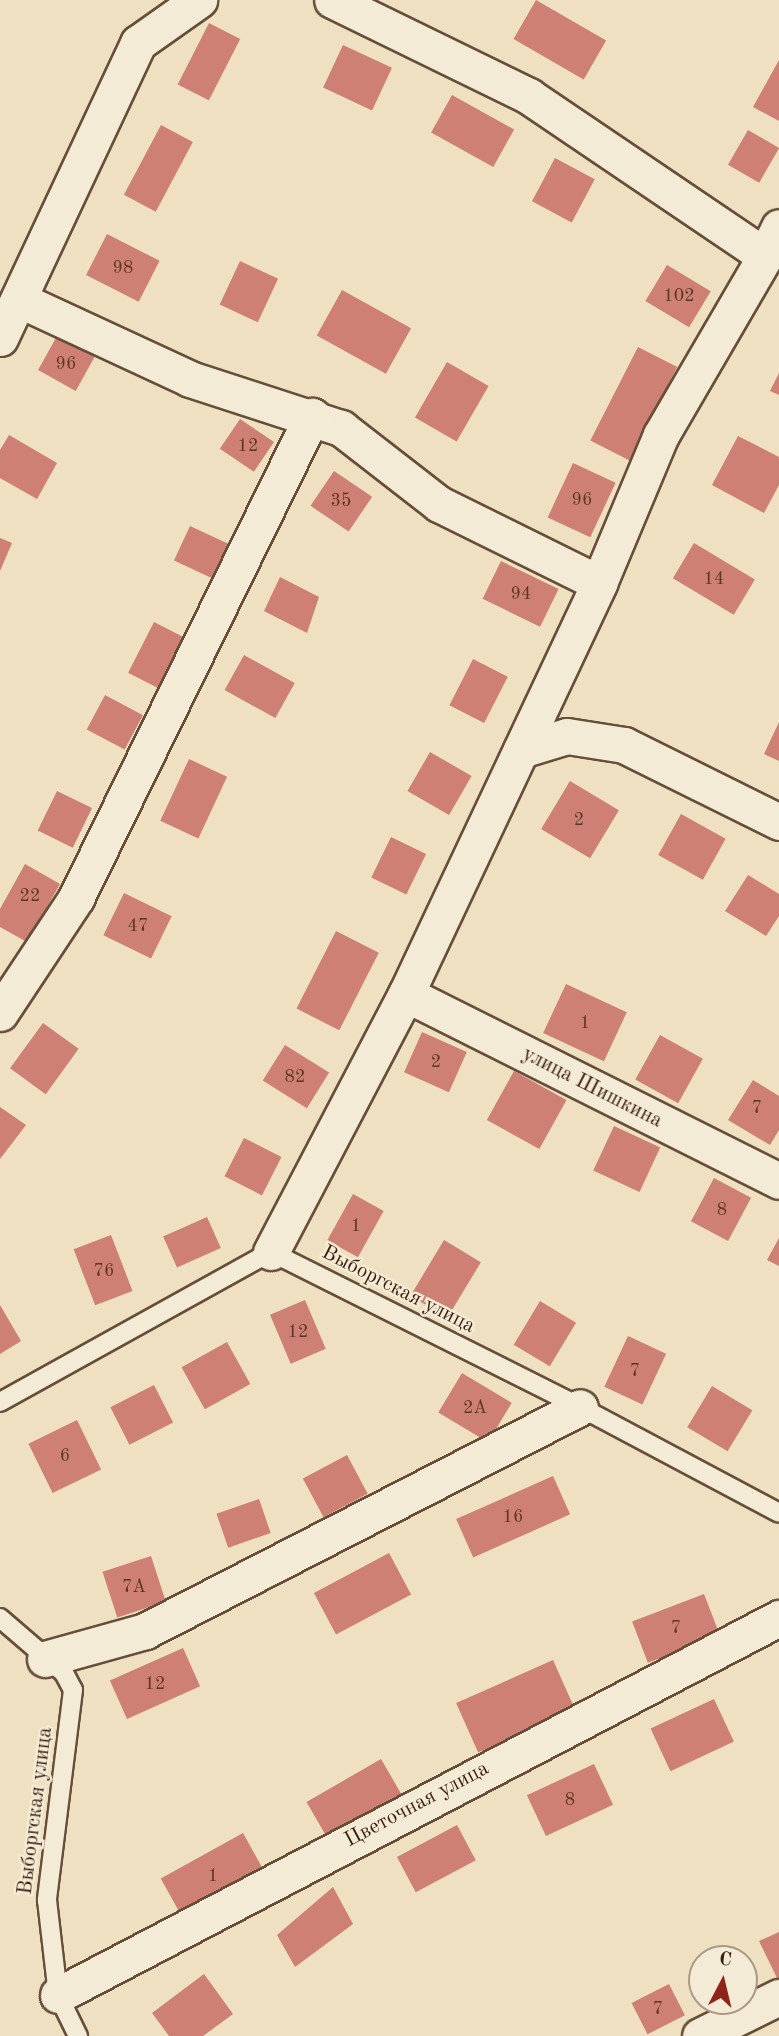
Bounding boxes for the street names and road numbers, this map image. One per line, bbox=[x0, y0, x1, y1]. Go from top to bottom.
street label: улица Шишкина bbox=[518, 1042, 666, 1134]
street label: Выборгская улица bbox=[317, 1240, 479, 1340]
street label: Выборгская улица bbox=[13, 1726, 59, 1896]
street label: Цветочная улица bbox=[341, 1756, 493, 1854]

